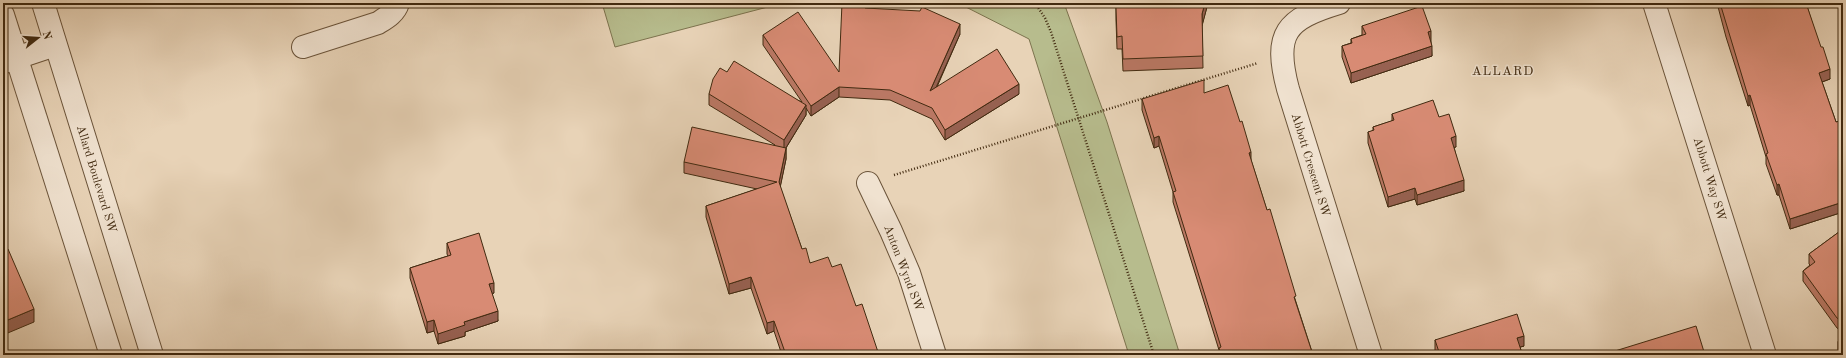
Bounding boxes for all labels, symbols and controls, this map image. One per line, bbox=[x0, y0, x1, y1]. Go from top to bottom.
north arrow bbox=[18, 18, 58, 58]
text: N bbox=[40, 30, 53, 42]
district label: ALLARD bbox=[1472, 65, 1534, 78]
street label: Abbott Crescent SW bbox=[1289, 112, 1332, 219]
street label: Allard Boulevard SW bbox=[74, 124, 118, 235]
street label: Abbott Way SW bbox=[1691, 136, 1728, 223]
street label: Anton Wynd SW bbox=[881, 224, 925, 313]

